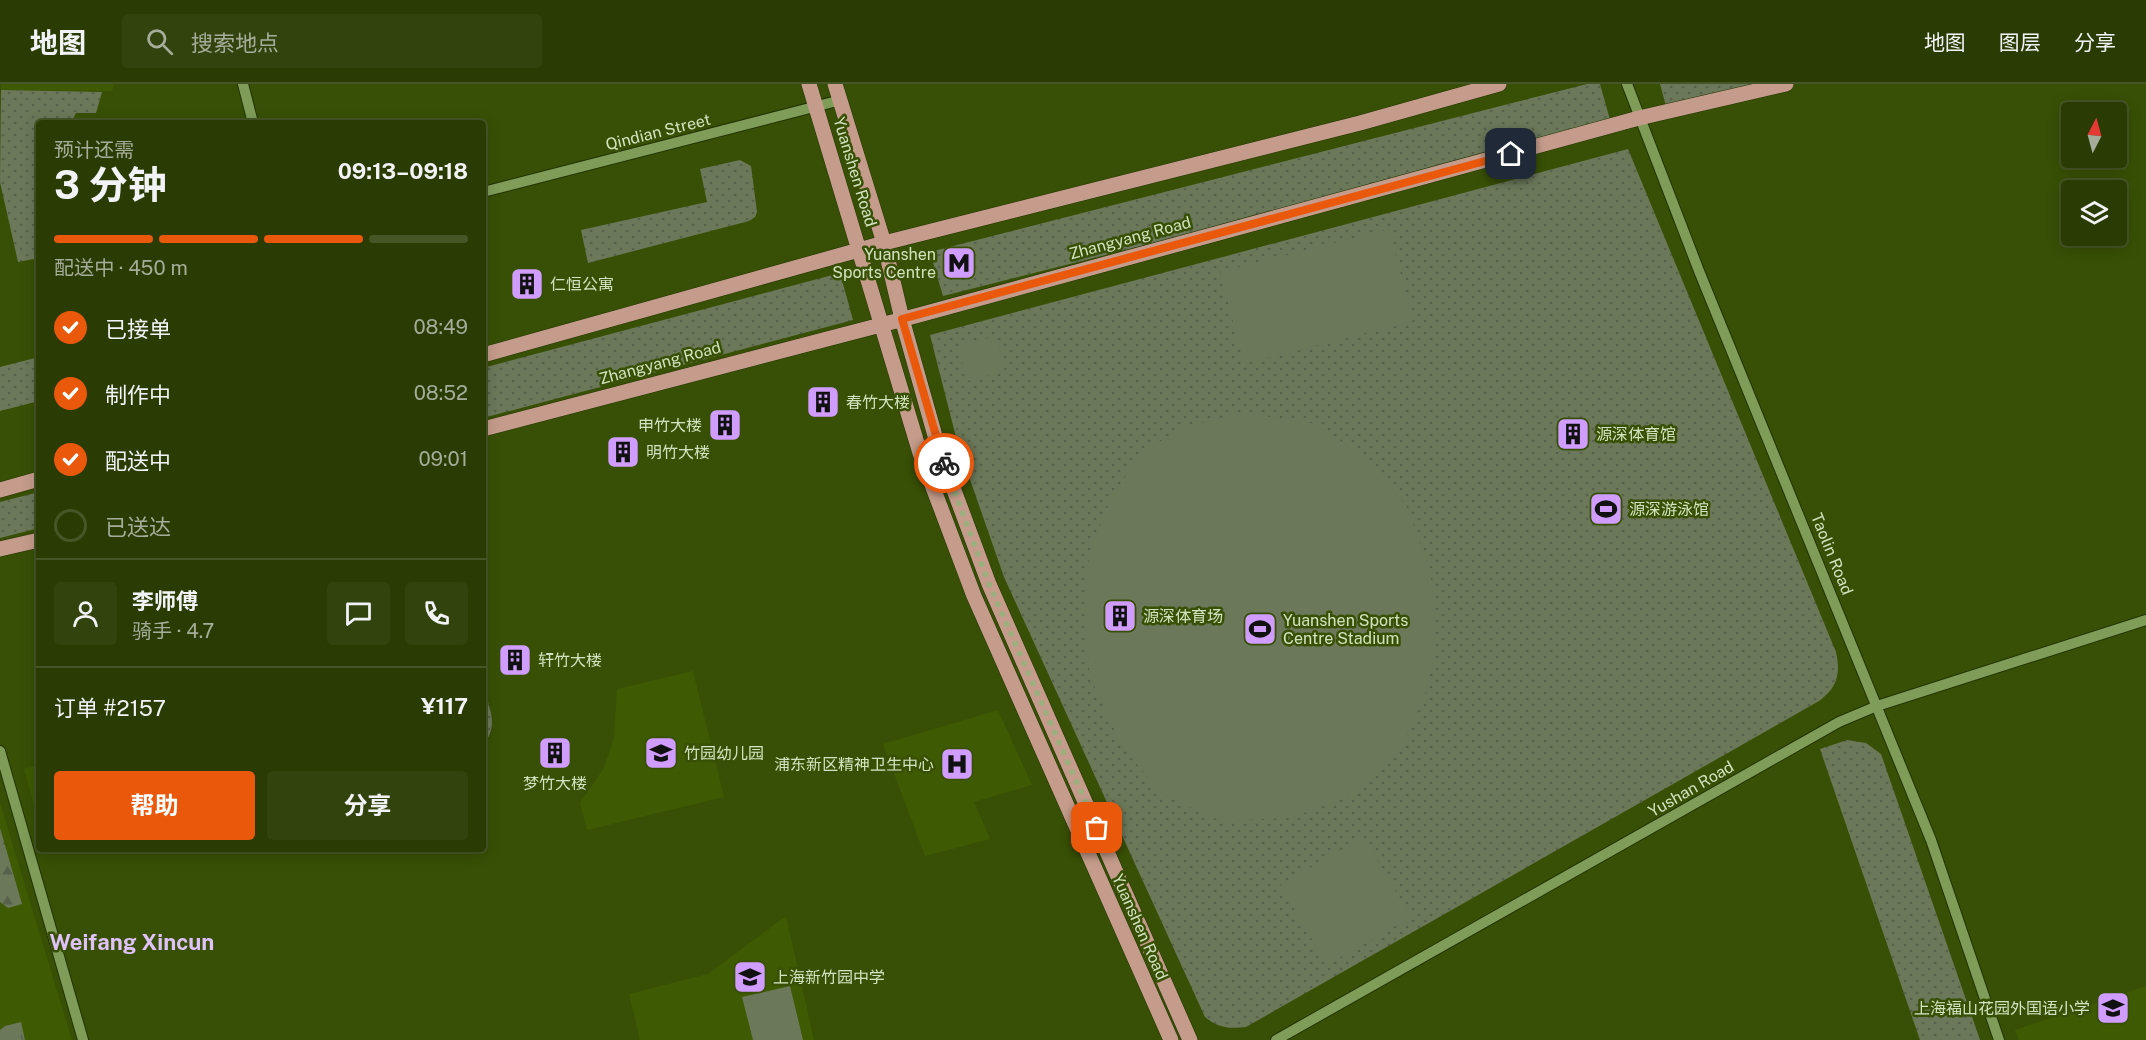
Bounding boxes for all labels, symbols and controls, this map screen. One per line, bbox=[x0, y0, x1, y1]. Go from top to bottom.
search box bbox=[122, 14, 542, 68]
icon: search bbox=[143, 25, 176, 58]
text: 地图 bbox=[30, 26, 86, 59]
text: 搜索地点 bbox=[191, 30, 279, 56]
text: 地图 bbox=[1924, 30, 1966, 55]
text: 图层 bbox=[1999, 30, 2041, 55]
text: 分享 bbox=[2074, 30, 2116, 55]
north arrow bbox=[2061, 102, 2127, 168]
map controls bbox=[2061, 102, 2127, 246]
street label: Qindian Street bbox=[604, 110, 712, 154]
street label: Yuanshen Road bbox=[829, 115, 881, 229]
pin bbox=[1485, 128, 1536, 179]
icon: home bbox=[1494, 137, 1527, 170]
text: 预计还需 bbox=[54, 138, 134, 162]
text: 09:13–09:18 bbox=[338, 158, 468, 184]
text: 3 分钟 bbox=[54, 162, 167, 208]
button: layers bbox=[2061, 180, 2127, 246]
street label: Zhangyang Road bbox=[1067, 213, 1193, 263]
place label: Yuanshen Sports Centre bbox=[832, 245, 936, 282]
metro station icon: Yuanshen Sports Centre bbox=[941, 245, 977, 281]
text: 配送中 · 450 m bbox=[54, 256, 188, 280]
building icon: 仁恒公寓 bbox=[509, 266, 545, 302]
place label: 仁恒公寓 bbox=[550, 275, 614, 294]
icon: check bbox=[54, 311, 87, 344]
text: 08:49 bbox=[414, 315, 468, 339]
text: 已接单 bbox=[105, 316, 171, 342]
street label: Zhangyang Road bbox=[597, 338, 723, 388]
icon: check bbox=[54, 377, 87, 410]
text: 08:52 bbox=[414, 381, 468, 405]
text: 制作中 bbox=[105, 382, 171, 408]
building icon: 春竹大楼 bbox=[805, 384, 841, 420]
place label: 春竹大楼 bbox=[846, 393, 910, 412]
building icon: 申竹大楼 bbox=[707, 407, 743, 443]
place label: 申竹大楼 bbox=[638, 416, 702, 435]
building icon: 源深体育馆 bbox=[1555, 416, 1591, 452]
place label: 源深体育馆 bbox=[1596, 425, 1676, 444]
courier bbox=[914, 433, 974, 493]
building icon: 明竹大楼 bbox=[605, 434, 641, 470]
icon: check bbox=[54, 443, 87, 476]
place label: 明竹大楼 bbox=[646, 443, 710, 462]
text: 09:01 bbox=[419, 447, 468, 471]
icon: bike bbox=[928, 447, 961, 480]
text: 配送中 bbox=[105, 448, 171, 474]
sports icon: 源深游泳馆 bbox=[1588, 491, 1624, 527]
place label: 源深游泳馆 bbox=[1629, 500, 1709, 519]
street label: Taolin Road bbox=[1807, 510, 1857, 598]
text: 已送达 bbox=[105, 514, 171, 540]
button: person bbox=[54, 582, 117, 645]
button: chat bbox=[327, 582, 390, 645]
button: phone bbox=[405, 582, 468, 645]
text: 李师傅 bbox=[132, 588, 198, 614]
building icon: 源深体育场 bbox=[1102, 598, 1138, 634]
place label: 源深体育场 bbox=[1143, 607, 1223, 626]
sports icon: Yuanshen Sports Centre Stadium bbox=[1242, 611, 1278, 647]
place label: Yuanshen Sports Centre Stadium bbox=[1283, 611, 1408, 648]
text: 骑手 · 4.7 bbox=[132, 619, 214, 643]
building icon: 轩竹大楼 bbox=[497, 642, 533, 678]
place label: 轩竹大楼 bbox=[538, 651, 602, 670]
text: ¥117 bbox=[421, 693, 468, 719]
text: 订单 #2157 bbox=[54, 695, 166, 721]
building icon: 梦竹大楼 bbox=[537, 735, 573, 771]
school or university icon: 竹园幼儿园 bbox=[643, 735, 679, 771]
place label: 竹园幼儿园 bbox=[684, 744, 764, 763]
hospital icon: 浦东新区精神卫生中心 bbox=[939, 746, 975, 782]
place label: 浦东新区精神卫生中心 bbox=[774, 755, 934, 774]
street label: Yushan Road bbox=[1645, 757, 1737, 821]
button: 帮助 bbox=[54, 771, 255, 840]
button: 分享 bbox=[267, 771, 468, 840]
place label: 梦竹大楼 bbox=[523, 774, 587, 793]
pin bbox=[1071, 802, 1122, 853]
icon: bag bbox=[1080, 811, 1113, 844]
street label: Yuanshen Road bbox=[1108, 871, 1172, 983]
district label: Weifang Xincun bbox=[50, 929, 214, 955]
school or university icon: 上海新竹园中学 bbox=[732, 959, 768, 995]
place label: 上海新竹园中学 bbox=[773, 968, 885, 987]
school or university icon: 上海福山花园外国语小学 bbox=[2095, 990, 2131, 1026]
place label: 上海福山花园外国语小学 bbox=[1914, 999, 2090, 1018]

